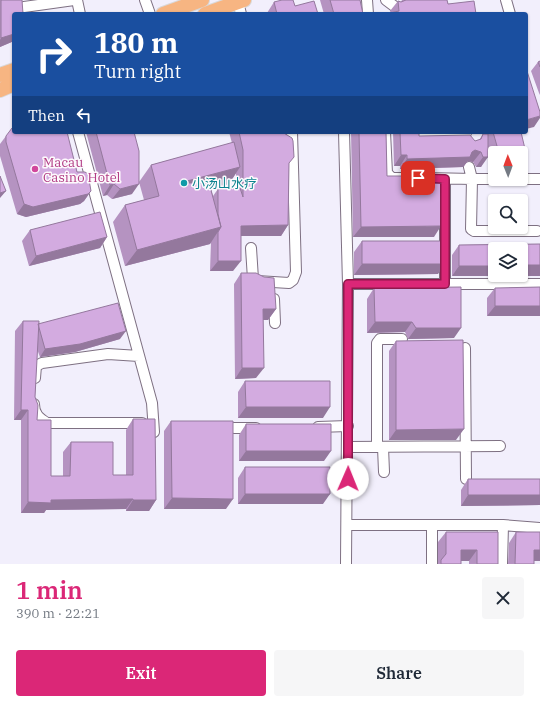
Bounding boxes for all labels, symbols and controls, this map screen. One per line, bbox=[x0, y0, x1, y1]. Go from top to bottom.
text: 180 m bbox=[94, 24, 178, 61]
icon: right bbox=[28, 28, 80, 80]
text: Turn right bbox=[94, 60, 181, 83]
icon: left bbox=[73, 104, 95, 126]
text: Then bbox=[28, 106, 65, 125]
north arrow bbox=[488, 146, 528, 186]
map controls bbox=[488, 146, 528, 282]
place label: Macau Casino Hotel bbox=[43, 154, 121, 186]
pin bbox=[401, 161, 435, 195]
marker: Macau Casino Hotel bbox=[30, 164, 40, 174]
icon: arrive bbox=[407, 167, 429, 189]
place label: 小汤山水疗 bbox=[192, 175, 257, 192]
marker: 小汤山水疗 bbox=[179, 178, 189, 188]
button: search bbox=[488, 194, 528, 234]
button: layers bbox=[488, 242, 528, 282]
position arrow bbox=[327, 458, 369, 500]
text: 1 min bbox=[16, 574, 83, 606]
button: close bbox=[482, 577, 524, 619]
text: 390 m · 22:21 bbox=[16, 605, 100, 622]
button: Exit bbox=[16, 650, 266, 696]
button: Share bbox=[274, 650, 524, 696]

